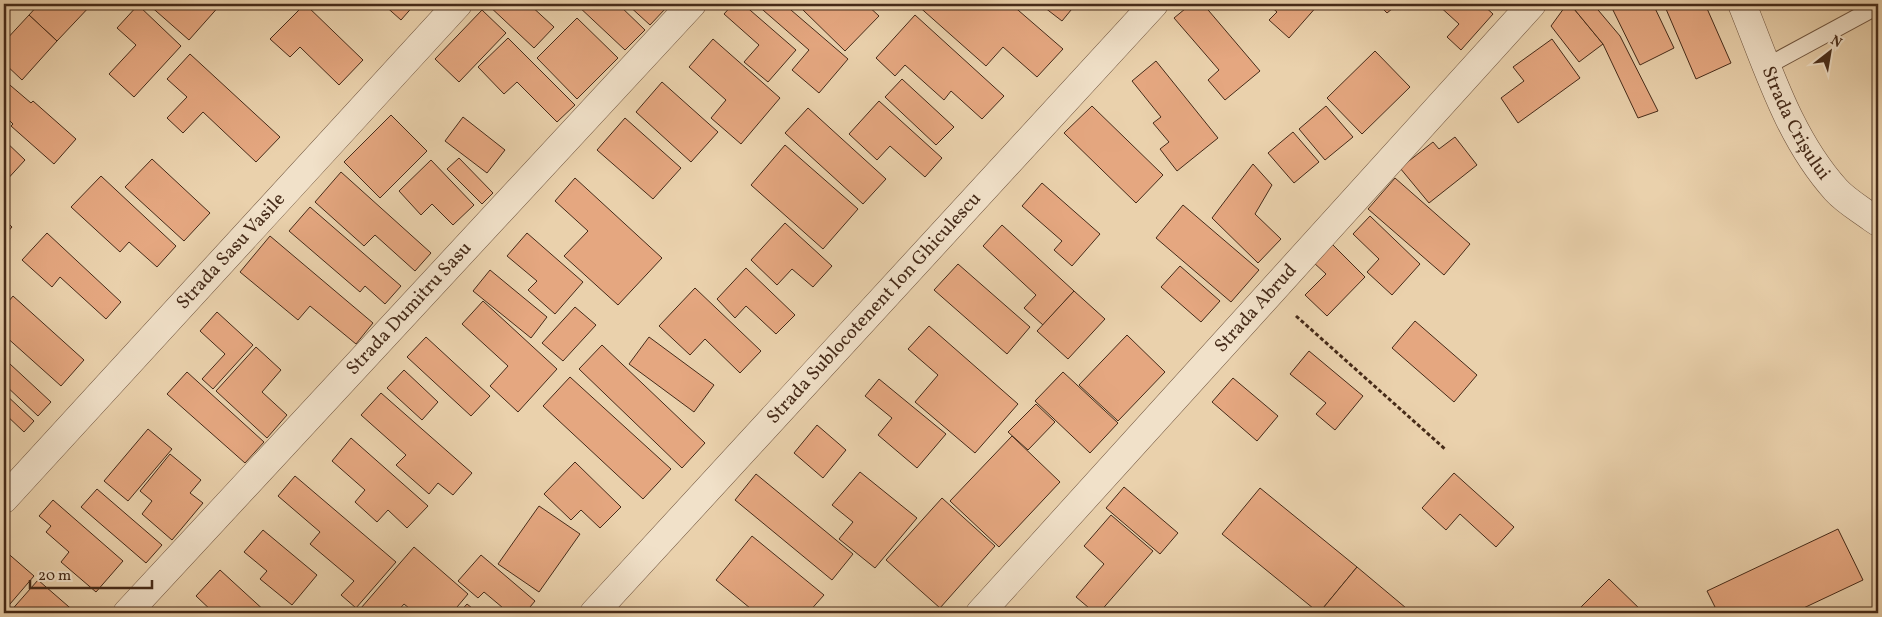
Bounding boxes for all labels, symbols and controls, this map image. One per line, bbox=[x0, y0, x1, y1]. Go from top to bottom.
north arrow bbox=[1804, 28, 1854, 78]
text: N bbox=[1827, 31, 1845, 53]
street label: Strada Crișului bbox=[1755, 63, 1836, 186]
street label: Strada Sasu Vasile bbox=[171, 187, 291, 315]
street label: Strada Sublocotenent Ion Ghiculescu bbox=[761, 187, 987, 430]
street label: Strada Dumitru Sasu bbox=[341, 236, 478, 381]
street label: Strada Abrud bbox=[1209, 258, 1303, 359]
scale bar bbox=[30, 557, 152, 589]
text: 20 m bbox=[38, 566, 71, 587]

